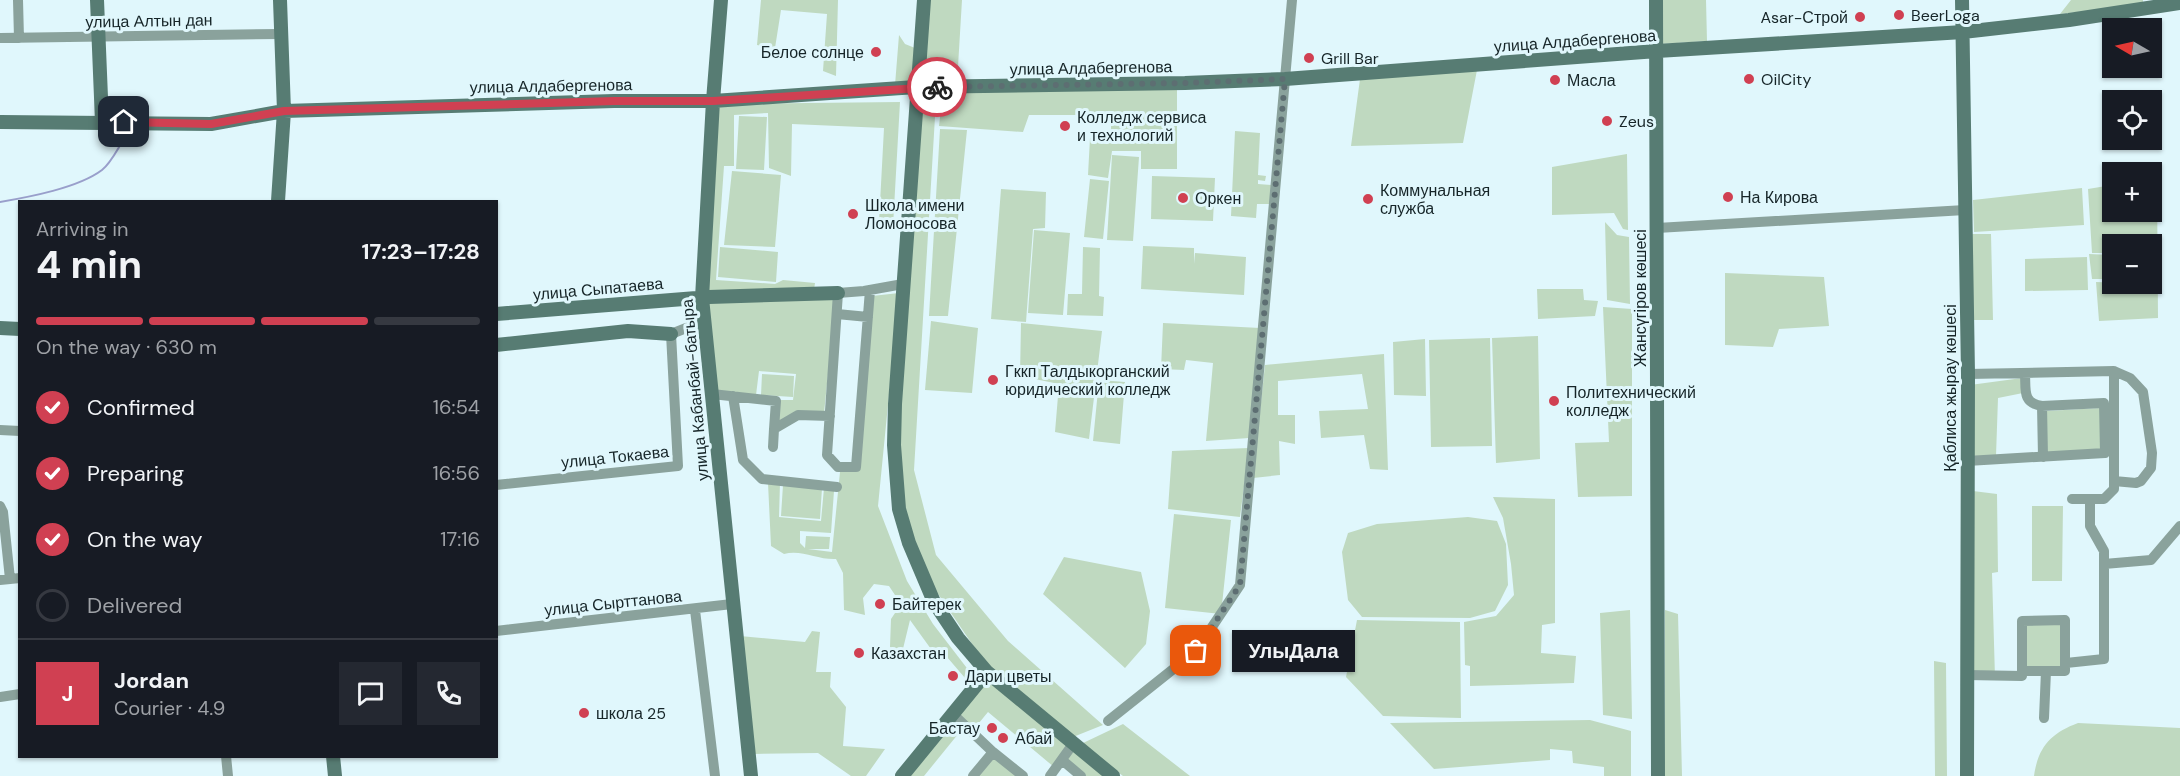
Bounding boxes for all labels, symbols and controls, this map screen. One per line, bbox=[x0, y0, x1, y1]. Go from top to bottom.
place label: BeerLoga bbox=[1911, 5, 1980, 26]
place label: Asar-Строй bbox=[1760, 7, 1848, 28]
marker: BeerLoga bbox=[1892, 8, 1906, 22]
street label: улица Алтын дан bbox=[85, 9, 213, 33]
marker: Asar-Строй bbox=[1853, 10, 1867, 24]
north arrow bbox=[2102, 18, 2162, 78]
map controls bbox=[2102, 18, 2162, 294]
street label: улица Алдабергенова bbox=[1493, 25, 1657, 57]
place label: Белое солнце bbox=[761, 42, 864, 63]
marker: Белое солнце bbox=[869, 45, 883, 59]
place label: Grill Bar bbox=[1321, 48, 1379, 69]
marker: Grill Bar bbox=[1302, 51, 1316, 65]
street label: улица Алдабергенова bbox=[1010, 56, 1173, 80]
courier bbox=[907, 57, 967, 117]
place label: OilCity bbox=[1761, 69, 1811, 90]
place label: Масла bbox=[1567, 70, 1616, 91]
icon: bike bbox=[921, 71, 954, 104]
marker: OilCity bbox=[1742, 72, 1756, 86]
marker: Масла bbox=[1548, 73, 1562, 87]
street label: улица Алдабергенова bbox=[470, 74, 633, 98]
button: locate bbox=[2102, 90, 2162, 150]
pin bbox=[98, 96, 149, 147]
icon: home bbox=[107, 105, 140, 138]
place label: Колледж сервиса и технологий bbox=[1077, 107, 1207, 146]
place label: Zeus bbox=[1619, 111, 1654, 132]
marker: Zeus bbox=[1600, 114, 1614, 128]
marker: Колледж сервиса и технологий bbox=[1058, 119, 1072, 133]
button: + bbox=[2102, 162, 2162, 222]
place label: Коммунальная служба bbox=[1380, 180, 1490, 219]
place label: На Кирова bbox=[1740, 187, 1818, 208]
place label: Оркен bbox=[1195, 188, 1241, 209]
marker: На Кирова bbox=[1721, 190, 1735, 204]
marker: Оркен bbox=[1176, 191, 1190, 205]
marker: Коммунальная служба bbox=[1361, 192, 1375, 206]
place label: Школа имени Ломоносова bbox=[865, 195, 965, 234]
marker: Школа имени Ломоносова bbox=[846, 207, 860, 221]
text: Arriving in bbox=[36, 216, 128, 242]
street label: Жансүгіров көшесі bbox=[1630, 229, 1651, 367]
button: − bbox=[2102, 234, 2162, 294]
text: 17:23–17:28 bbox=[361, 237, 480, 266]
text: 4 min bbox=[36, 239, 142, 290]
street label: улица Сыпатаева bbox=[532, 273, 664, 305]
street label: улица Кабанбай-батыра bbox=[677, 298, 713, 482]
street label: Қаблиса жырау көшесі bbox=[1940, 304, 1961, 472]
text: On the way · 630 m bbox=[36, 334, 217, 360]
place label: Гккп Талдыкорганский юридический колледж bbox=[1005, 361, 1171, 400]
marker: Гккп Талдыкорганский юридический колледж bbox=[986, 373, 1000, 387]
place label: Политехнический колледж bbox=[1566, 382, 1696, 421]
icon: check bbox=[36, 391, 69, 424]
text: Confirmed bbox=[87, 393, 195, 422]
text: 16:54 bbox=[433, 394, 480, 420]
marker: Политехнический колледж bbox=[1547, 394, 1561, 408]
street label: улица Токаева bbox=[560, 441, 670, 473]
icon: check bbox=[36, 457, 69, 490]
text: Preparing bbox=[87, 459, 184, 488]
text: 16:56 bbox=[432, 460, 480, 486]
icon: check bbox=[36, 523, 69, 556]
text: On the way bbox=[87, 525, 202, 554]
text: 17:16 bbox=[440, 526, 480, 552]
street label: улица Сырттанова bbox=[543, 585, 683, 621]
text: Delivered bbox=[87, 591, 182, 620]
place label: Байтерек bbox=[892, 594, 962, 615]
marker: Байтерек bbox=[873, 597, 887, 611]
pin bbox=[1170, 625, 1221, 676]
callout: УлыДала bbox=[1232, 630, 1355, 672]
icon: bag bbox=[1179, 634, 1212, 667]
text: УлыДала bbox=[1248, 638, 1339, 664]
place label: Казахстан bbox=[871, 643, 946, 664]
marker: Казахстан bbox=[852, 646, 866, 660]
button: chat bbox=[339, 662, 402, 725]
button: phone bbox=[417, 662, 480, 725]
text: Jordan bbox=[114, 666, 189, 695]
place label: Дари цветы bbox=[965, 666, 1052, 687]
marker: Дари цветы bbox=[946, 669, 960, 683]
text: J bbox=[62, 679, 73, 708]
text: Courier · 4.9 bbox=[114, 695, 225, 721]
place label: школа 25 bbox=[596, 703, 666, 724]
marker: школа 25 bbox=[577, 706, 591, 720]
place label: Бастау bbox=[929, 718, 980, 739]
marker: Бастау bbox=[985, 721, 999, 735]
place label: Абай bbox=[1015, 728, 1052, 749]
marker: Абай bbox=[996, 731, 1010, 745]

